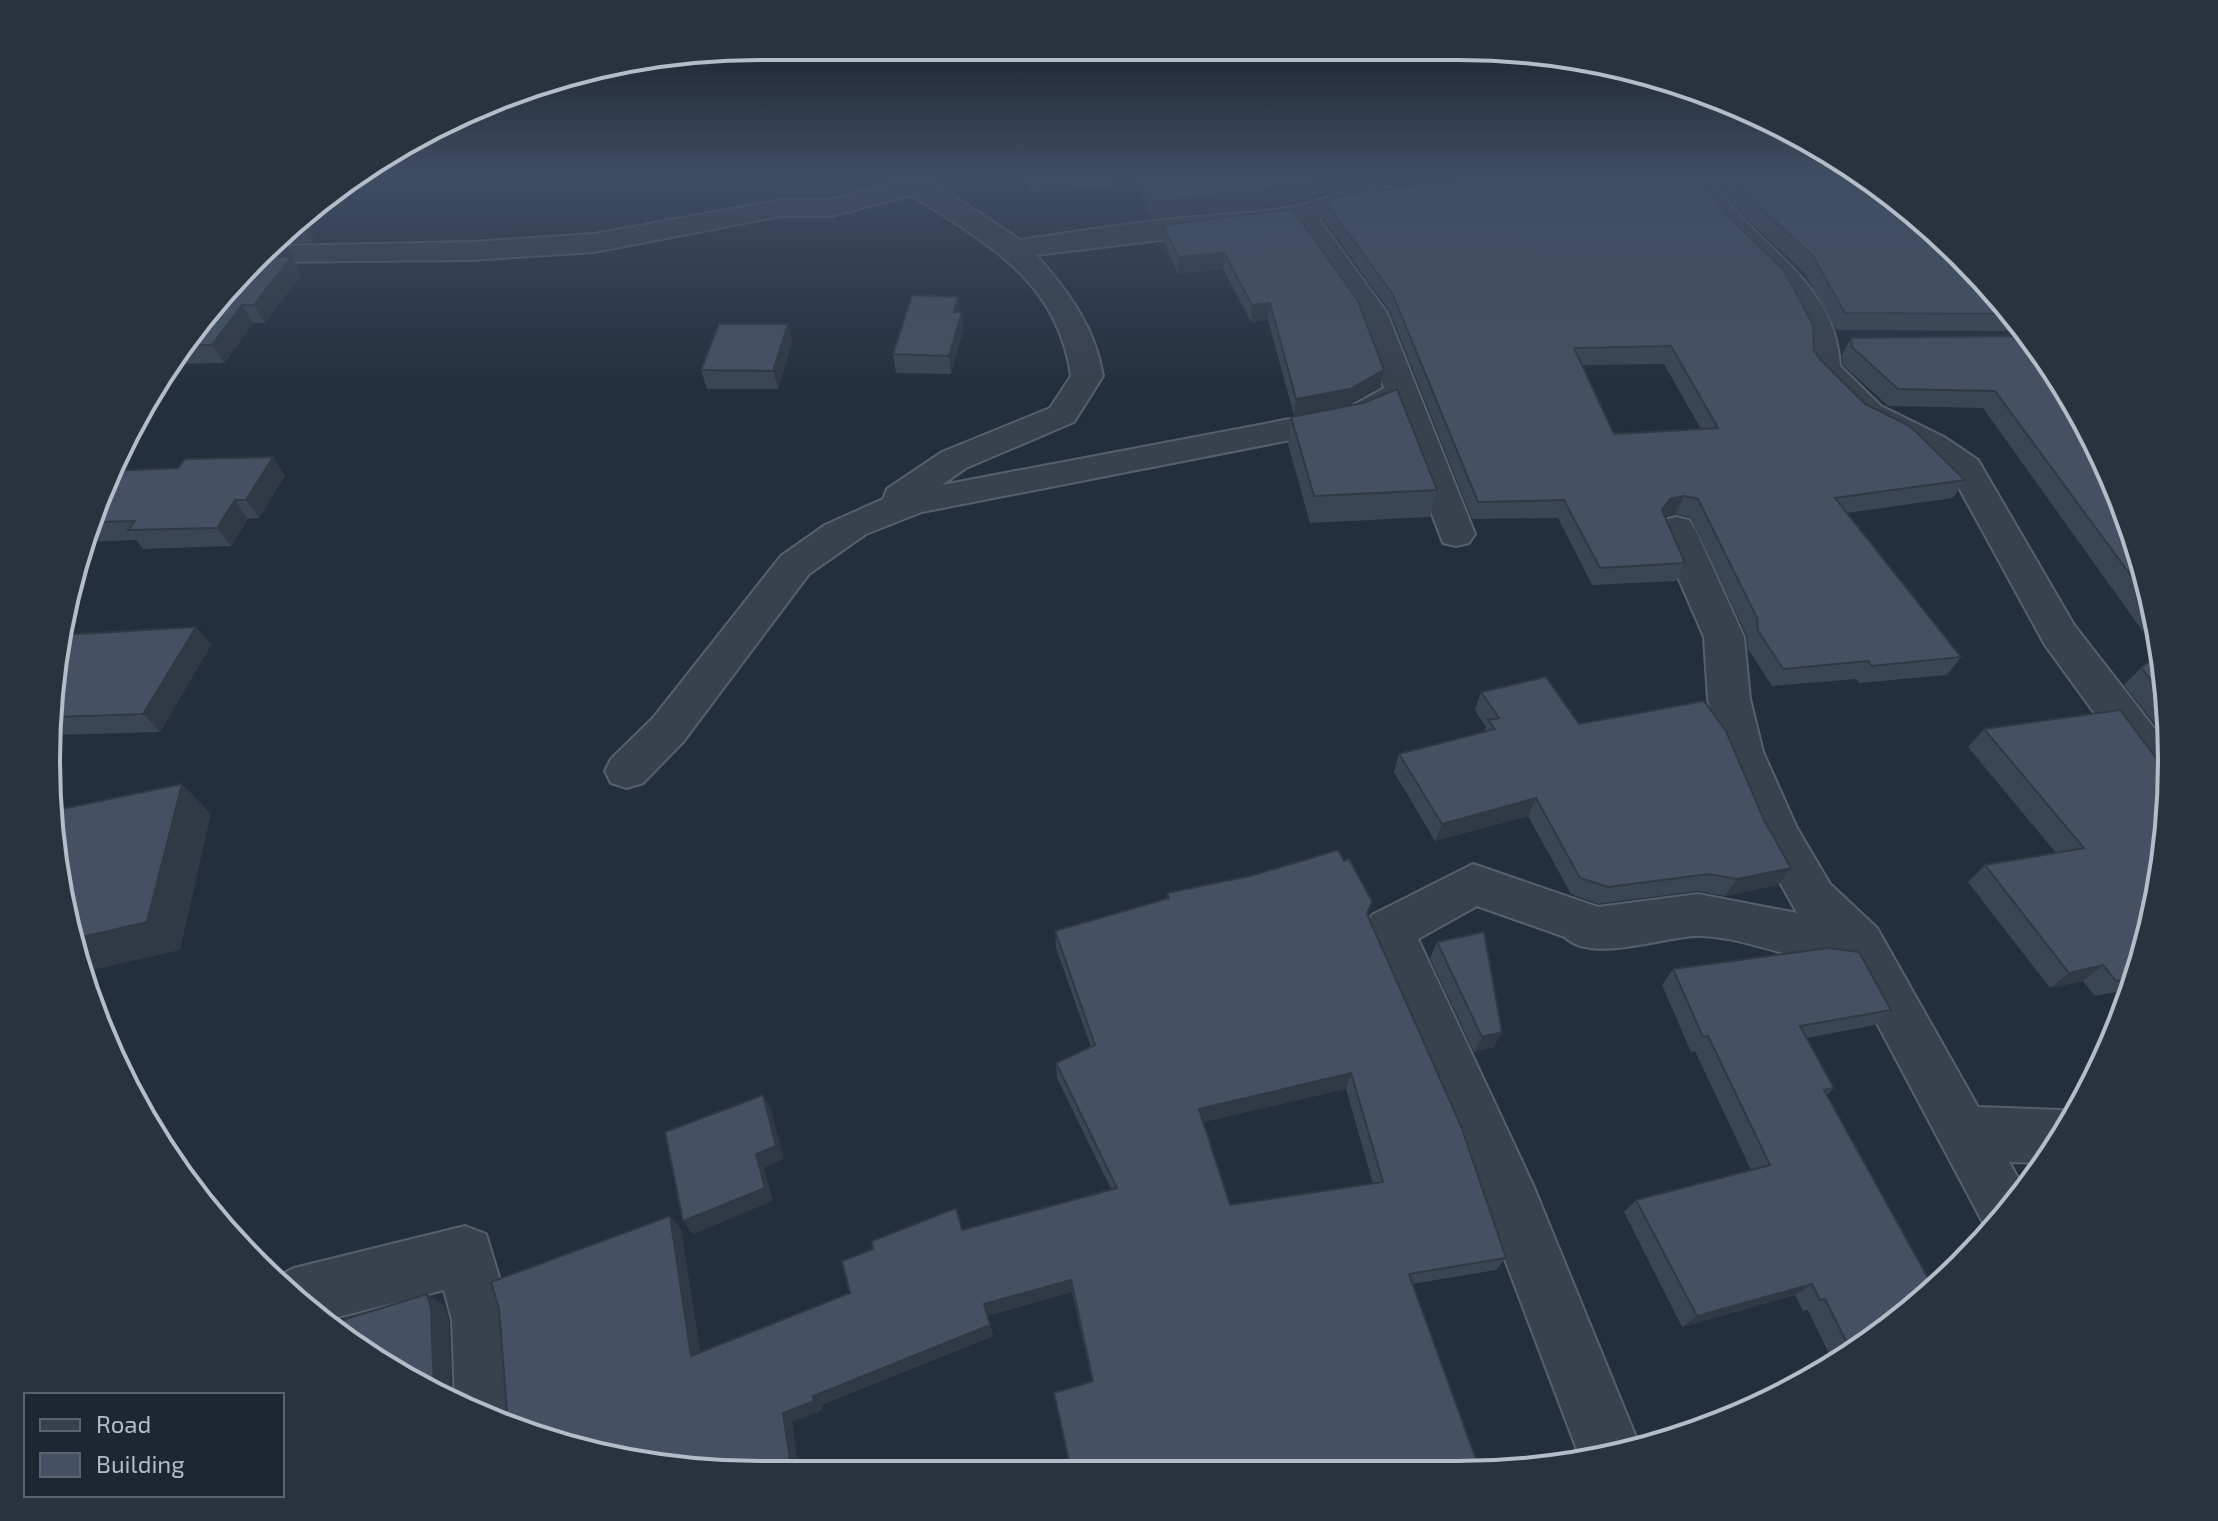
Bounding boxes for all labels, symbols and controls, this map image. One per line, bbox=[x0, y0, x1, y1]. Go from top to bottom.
legend bbox=[24, 1393, 284, 1497]
text: Road bbox=[96, 1409, 151, 1438]
text: Building bbox=[96, 1449, 185, 1478]

